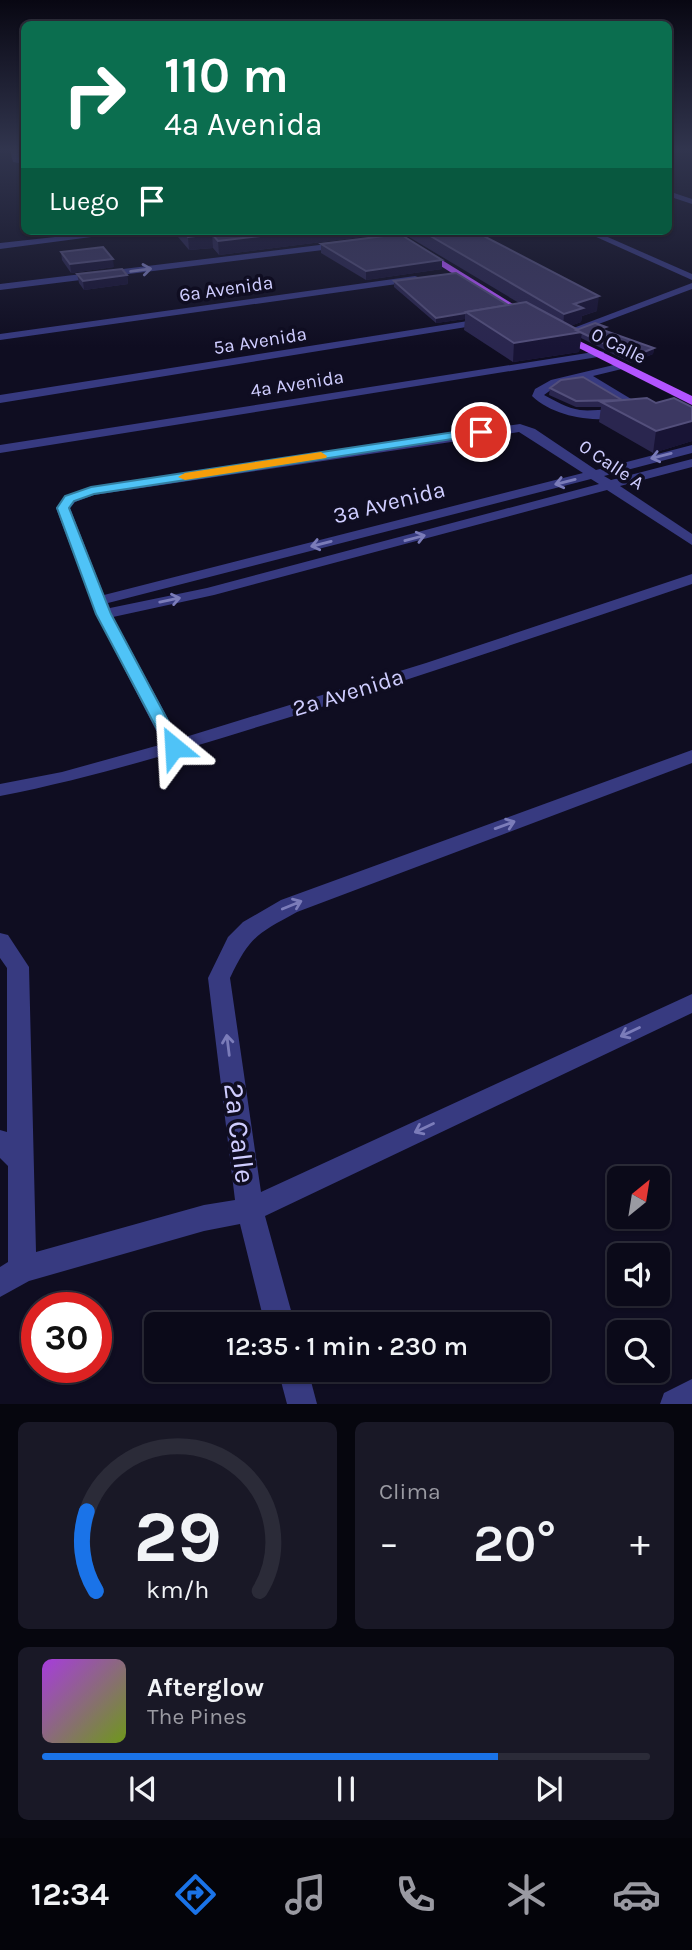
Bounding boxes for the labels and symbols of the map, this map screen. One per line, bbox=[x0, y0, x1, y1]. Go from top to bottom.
one-way arrow bbox=[129, 263, 152, 276]
street label: 6a Avenida bbox=[178, 272, 274, 306]
street label: 5a Avenida bbox=[212, 323, 308, 359]
street label: 0 Calle bbox=[588, 323, 650, 369]
street label: 4a Avenida bbox=[249, 366, 345, 402]
pin bbox=[451, 402, 511, 462]
street label: 0 Calle A bbox=[575, 435, 648, 495]
one-way arrow bbox=[651, 450, 673, 463]
street label: 3a Avenida bbox=[330, 475, 448, 529]
one-way arrow bbox=[554, 476, 577, 489]
one-way arrow bbox=[403, 531, 425, 544]
one-way arrow bbox=[310, 538, 333, 551]
one-way arrow bbox=[158, 593, 181, 607]
street label: 2a Avenida bbox=[289, 663, 407, 722]
position arrow bbox=[137, 710, 211, 784]
one-way arrow bbox=[493, 818, 515, 830]
one-way arrow bbox=[281, 897, 302, 910]
one-way arrow bbox=[620, 1026, 641, 1039]
one-way arrow bbox=[221, 1034, 234, 1057]
street label: 2a Calle bbox=[217, 1081, 262, 1185]
one-way arrow bbox=[414, 1122, 435, 1135]
north arrow bbox=[607, 1166, 670, 1228]
speed limit sign: 30 bbox=[21, 1292, 112, 1383]

